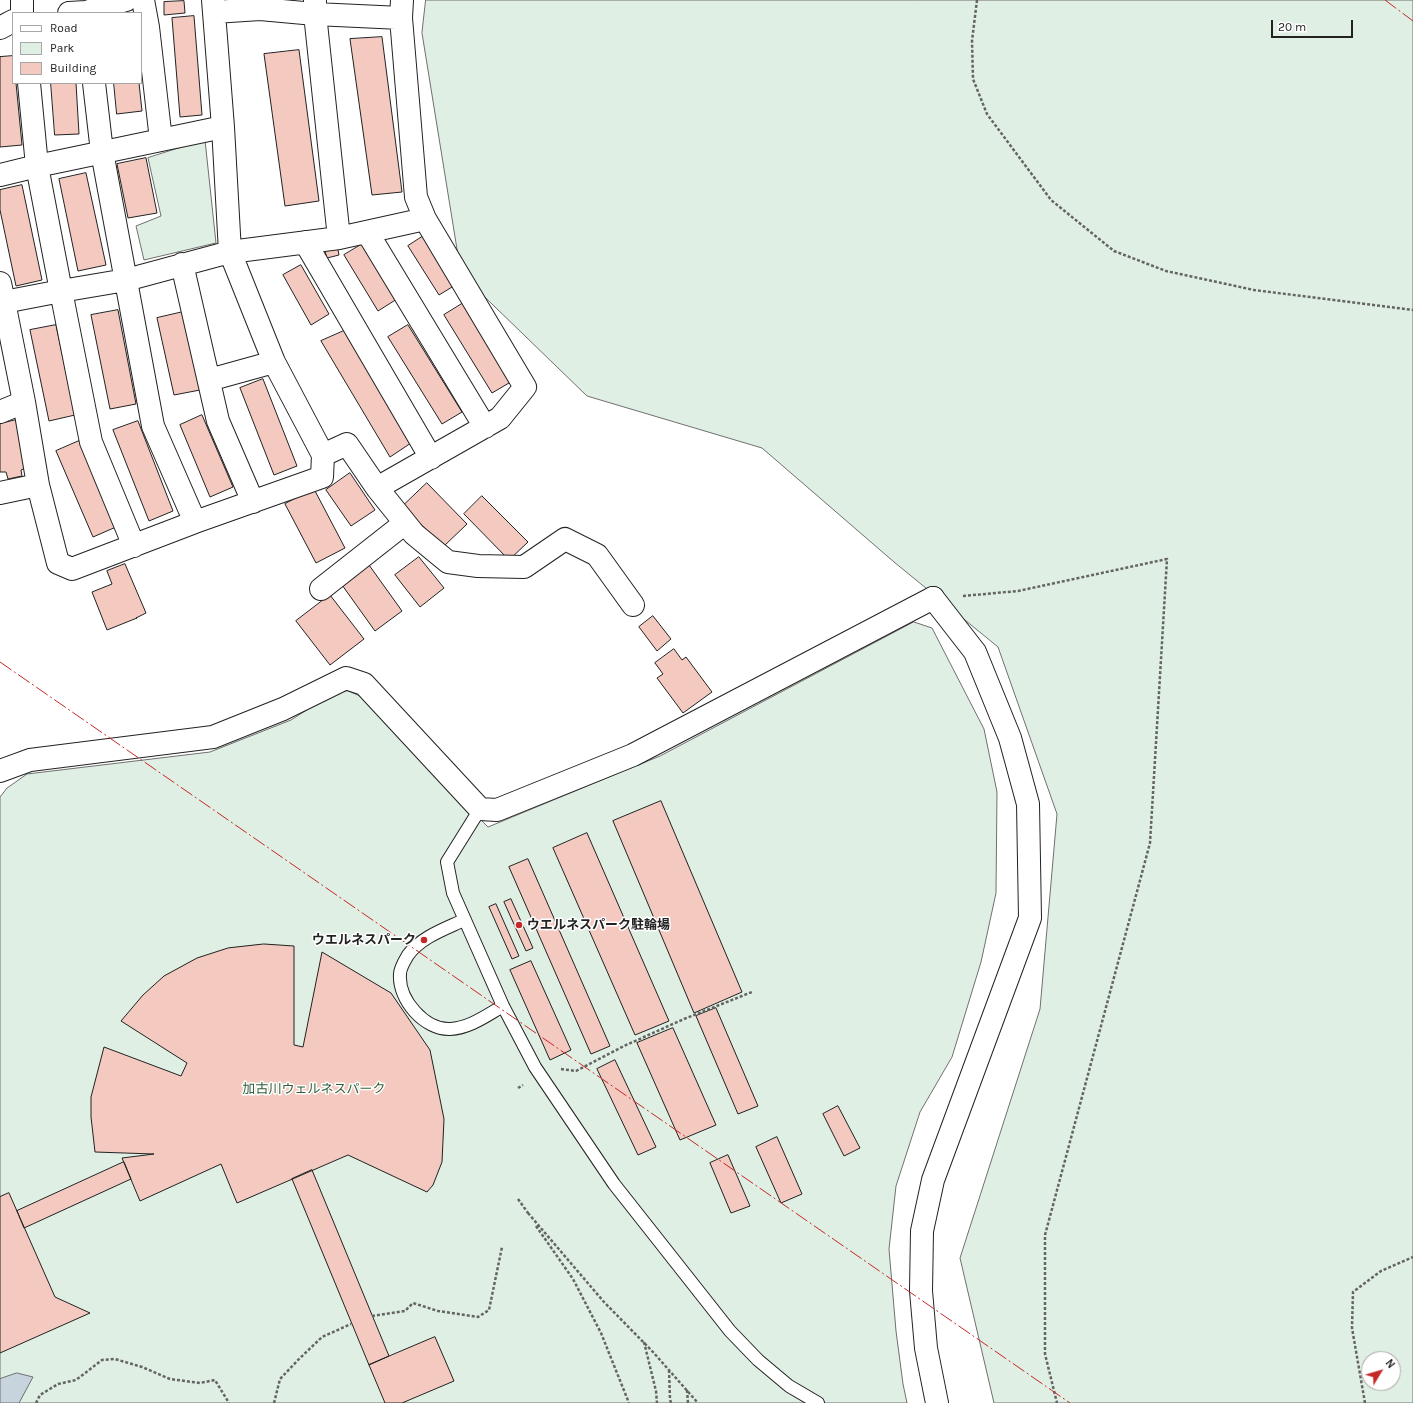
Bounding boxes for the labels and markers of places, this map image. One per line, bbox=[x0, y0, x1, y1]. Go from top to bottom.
place label: ウエルネスパーク駐輪場 bbox=[527, 917, 670, 933]
marker: ウエルネスパーク駐輪場 bbox=[514, 920, 524, 930]
place label: ウエルネスパーク bbox=[312, 932, 416, 948]
marker: ウエルネスパーク bbox=[419, 935, 429, 945]

